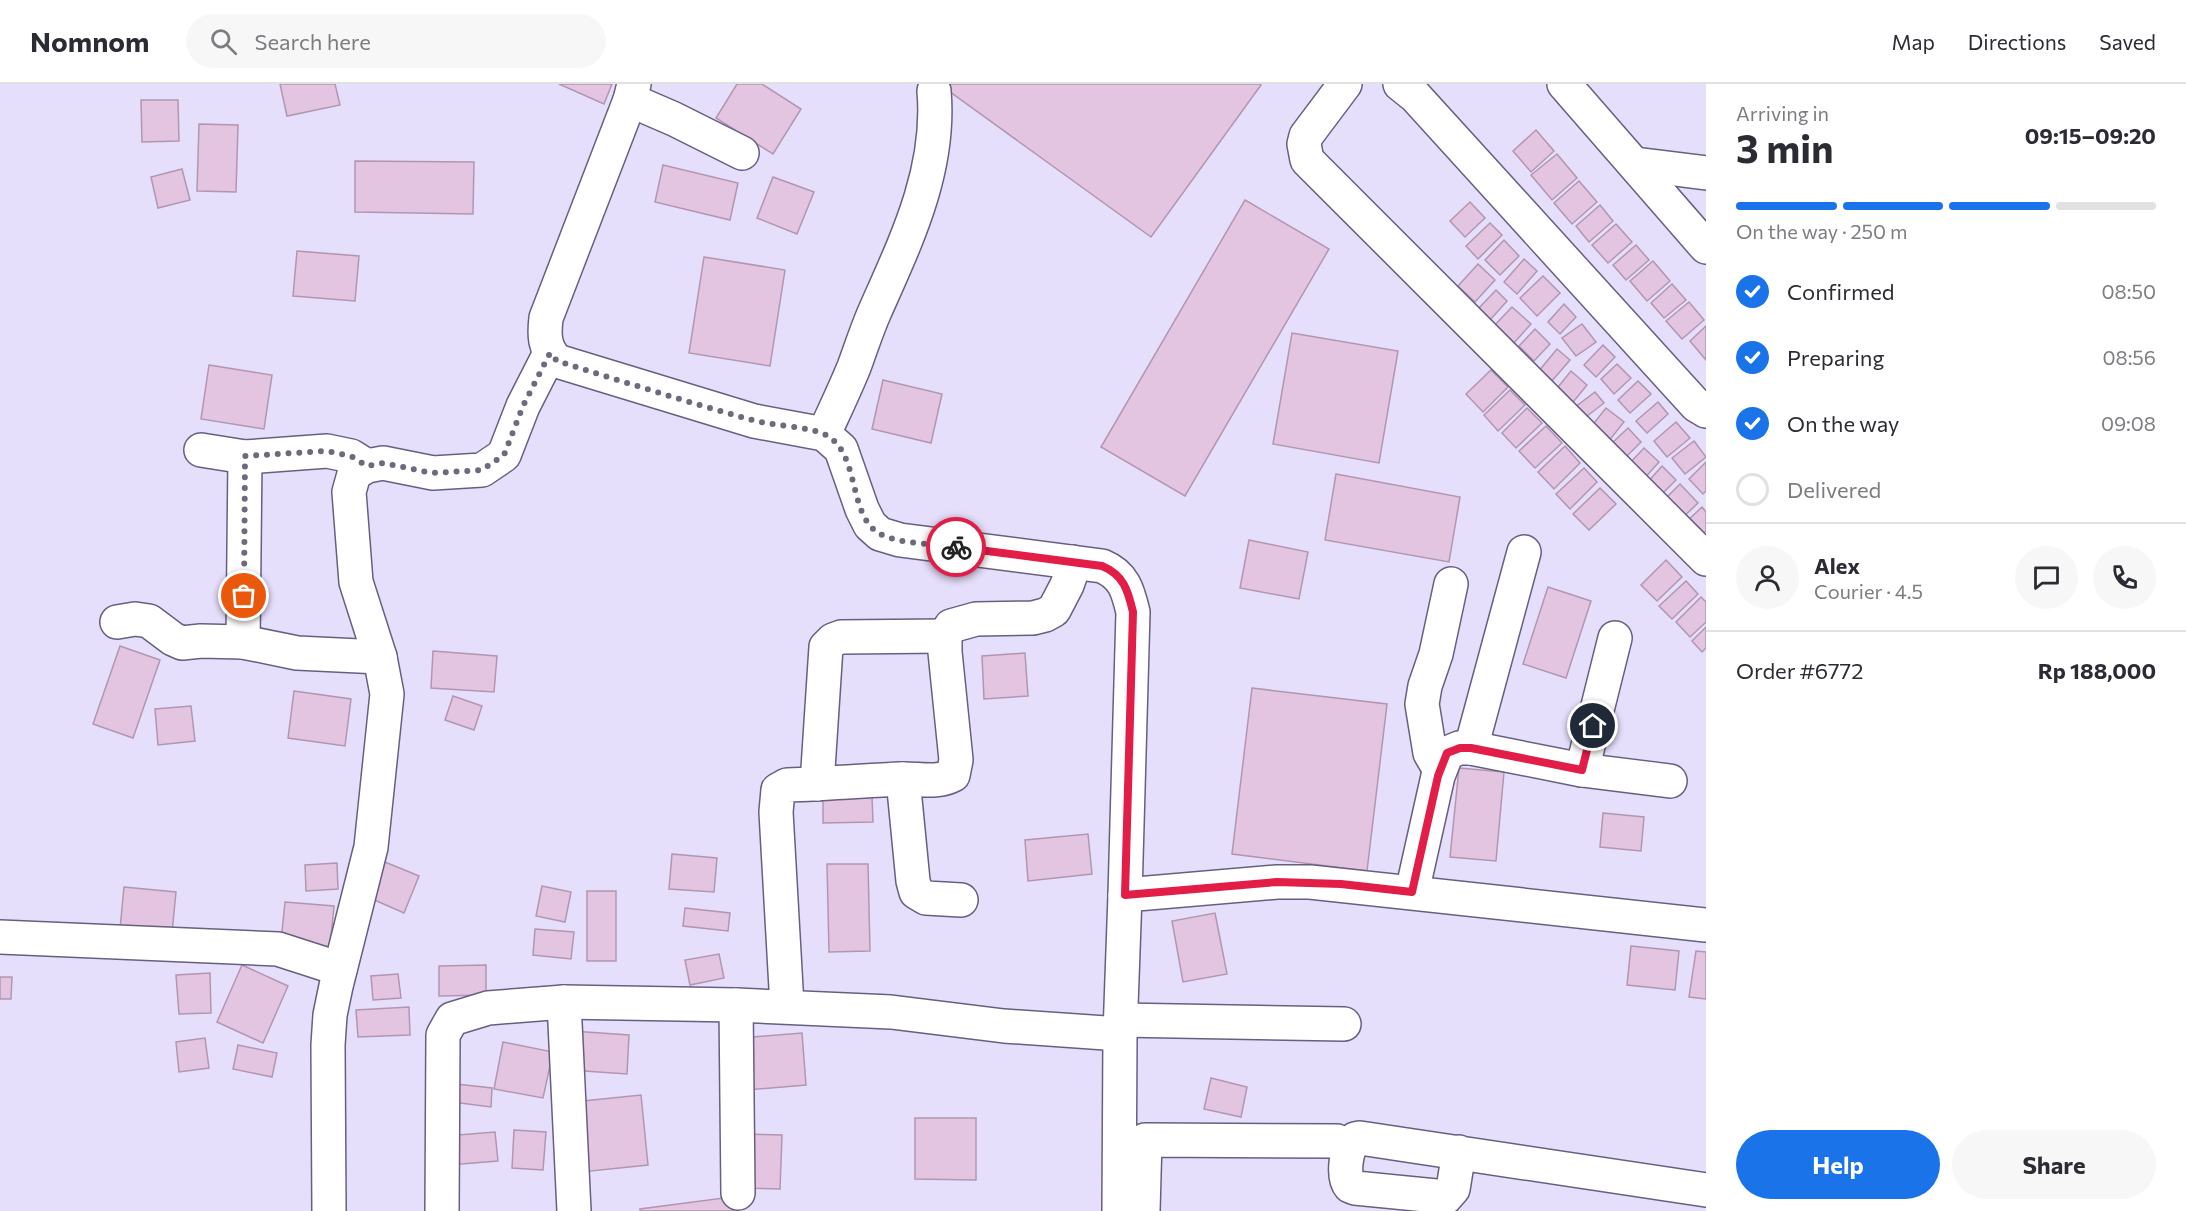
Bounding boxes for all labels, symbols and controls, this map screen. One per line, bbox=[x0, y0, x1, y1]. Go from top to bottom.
search box bbox=[186, 14, 606, 68]
text: Nomnom bbox=[30, 24, 150, 58]
icon: search bbox=[207, 25, 240, 58]
text: Search here bbox=[255, 28, 371, 55]
text: Map bbox=[1892, 29, 1935, 54]
text: Directions bbox=[1968, 29, 2066, 54]
text: Saved bbox=[2099, 29, 2156, 54]
text: Arriving in bbox=[1736, 101, 1829, 125]
text: 09:15–09:20 bbox=[2025, 122, 2156, 149]
text: 3 min bbox=[1736, 123, 1834, 171]
text: On the way · 250 m bbox=[1736, 219, 1907, 243]
icon: check bbox=[1736, 275, 1769, 308]
text: Confirmed bbox=[1787, 278, 1894, 305]
text: 08:50 bbox=[2102, 279, 2156, 303]
icon: check bbox=[1736, 341, 1769, 374]
text: Preparing bbox=[1787, 344, 1884, 371]
text: 08:56 bbox=[2102, 345, 2156, 369]
icon: check bbox=[1736, 407, 1769, 440]
text: On the way bbox=[1787, 410, 1899, 437]
text: 09:08 bbox=[2101, 411, 2156, 435]
text: Delivered bbox=[1787, 476, 1881, 503]
courier bbox=[926, 517, 986, 577]
icon: bike bbox=[940, 531, 973, 564]
button: person bbox=[1736, 546, 1799, 609]
button: chat bbox=[2015, 546, 2078, 609]
button: phone bbox=[2093, 546, 2156, 609]
text: Alex bbox=[1814, 552, 1860, 579]
pin bbox=[218, 570, 269, 621]
icon: bag bbox=[227, 579, 260, 612]
text: Courier · 4.5 bbox=[1814, 579, 1923, 603]
text: Order #6772 bbox=[1736, 657, 1863, 684]
text: Rp 188,000 bbox=[2038, 657, 2156, 684]
pin bbox=[1567, 700, 1618, 751]
icon: home bbox=[1576, 709, 1609, 742]
button: Help bbox=[1736, 1130, 1940, 1199]
button: Share bbox=[1952, 1130, 2156, 1199]

